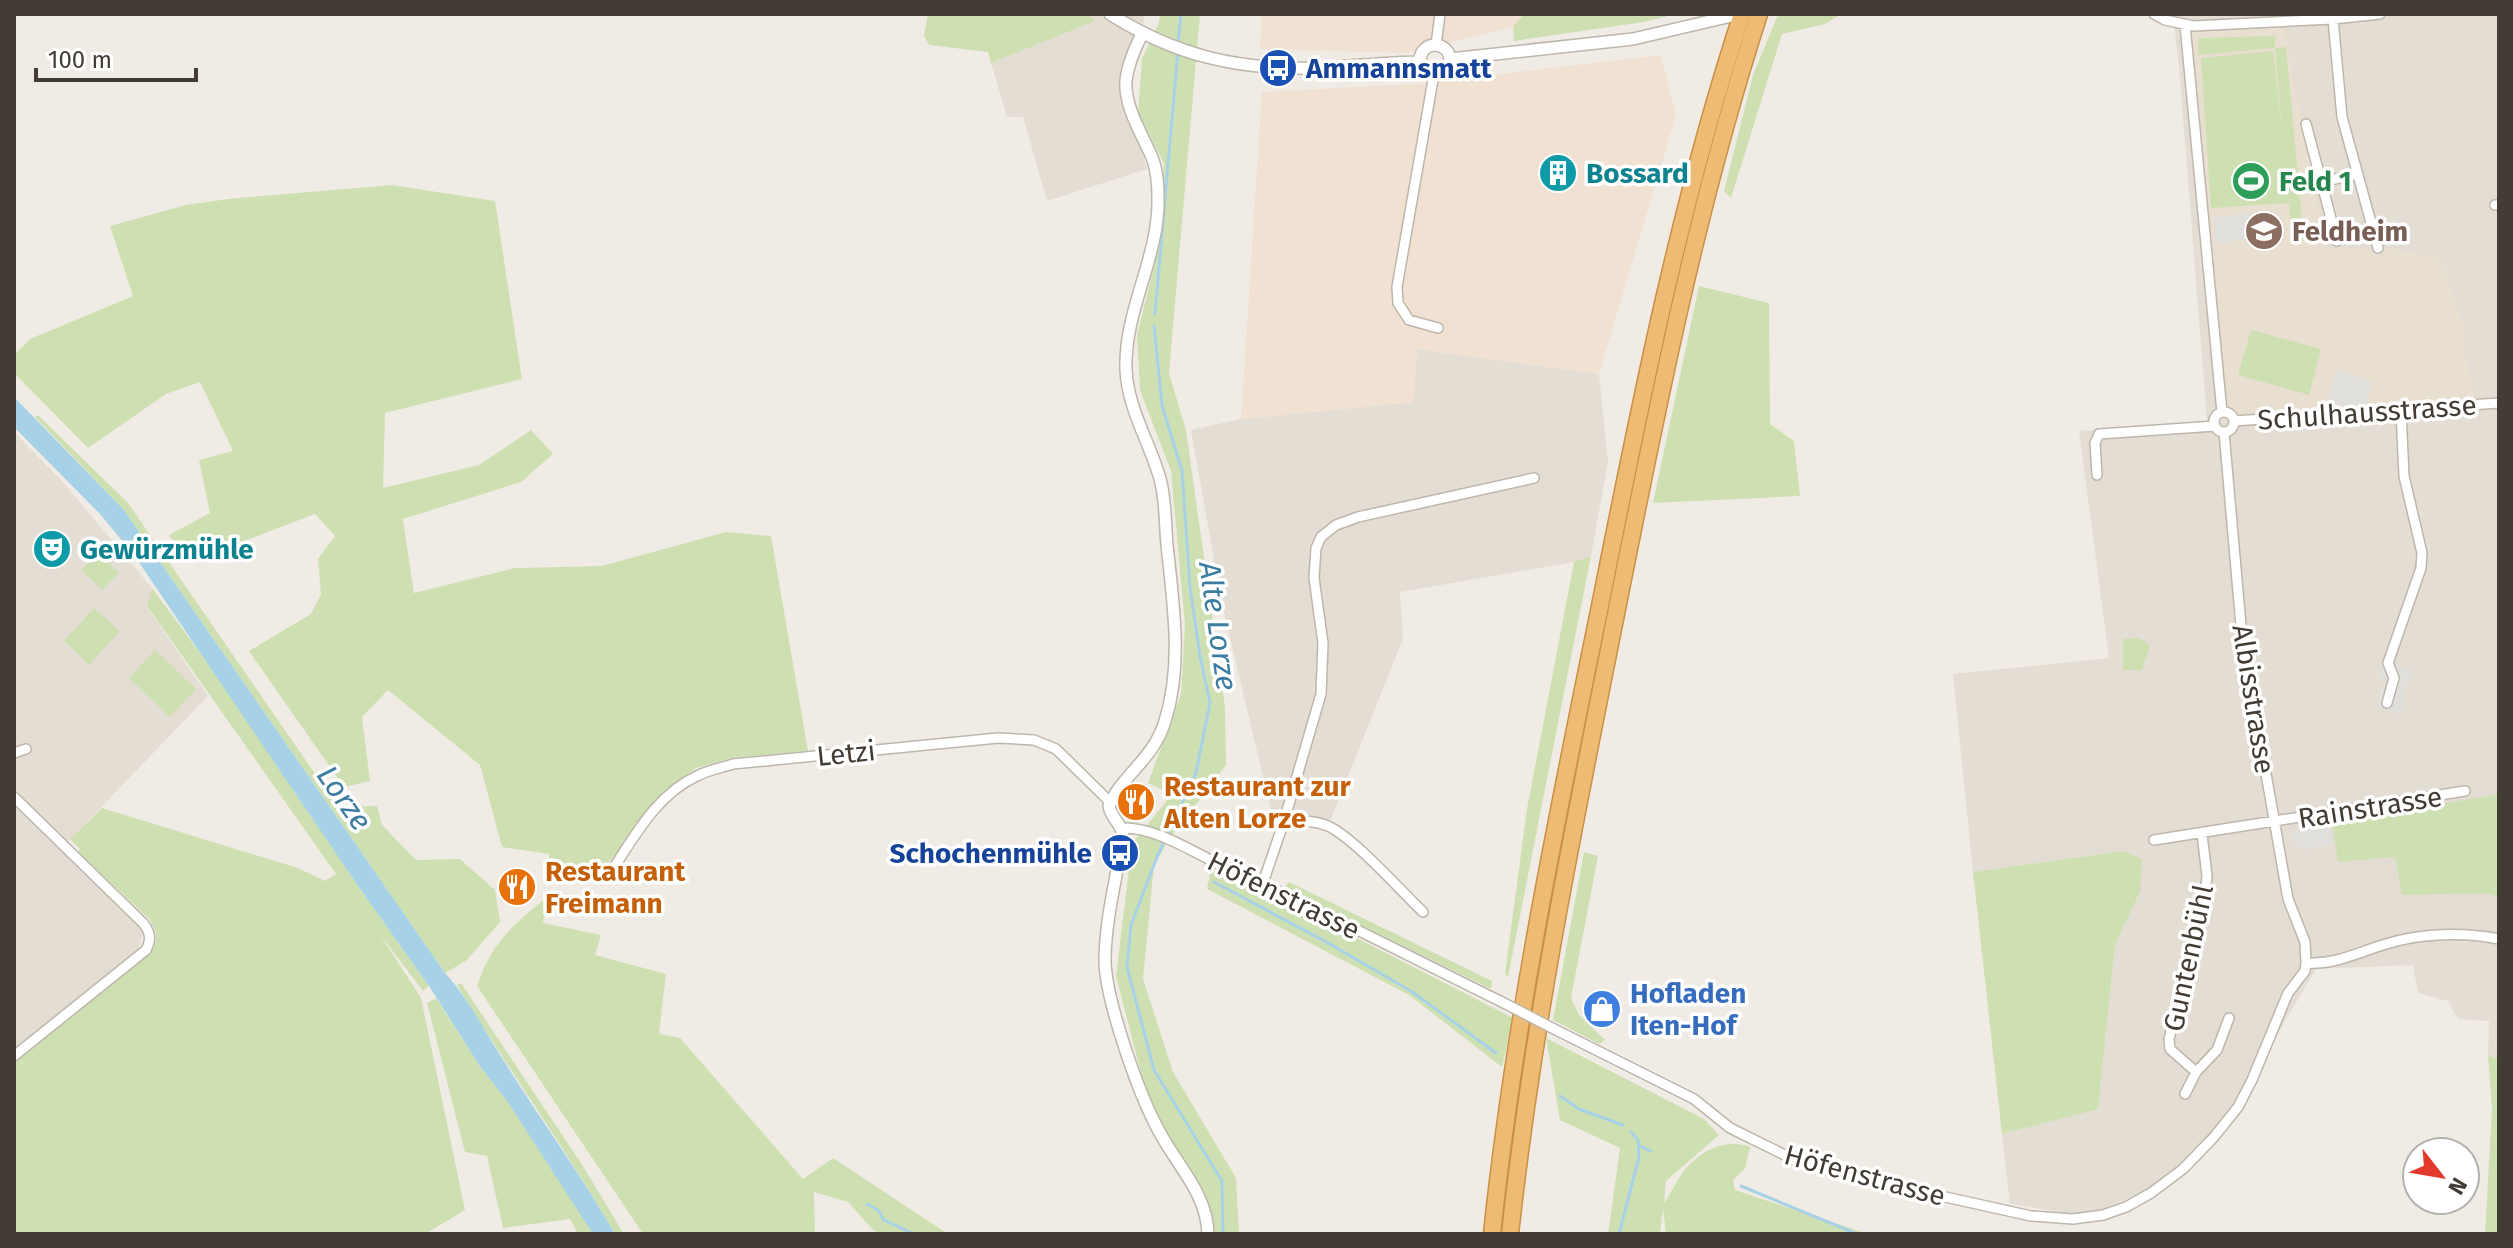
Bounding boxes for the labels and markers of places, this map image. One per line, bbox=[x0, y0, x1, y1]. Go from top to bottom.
bus stop icon: Ammannsmatt bbox=[1257, 47, 1299, 89]
place label: Ammannsmatt bbox=[1305, 52, 1493, 85]
building icon: Bossard bbox=[1537, 152, 1579, 194]
place label: Bossard bbox=[1586, 157, 1689, 190]
sports icon: Feld 1 bbox=[2230, 160, 2272, 202]
place label: Feld 1 bbox=[2279, 165, 2352, 198]
school or university icon: Feldheim bbox=[2243, 210, 2285, 252]
place label: Feldheim bbox=[2292, 215, 2408, 248]
theatre icon: Gewürzmühle bbox=[31, 528, 73, 570]
place label: Gewürzmühle bbox=[80, 533, 254, 566]
place label: Restaurant zur Alten Lorze bbox=[1163, 770, 1351, 835]
restaurant icon: Restaurant zur Alten Lorze bbox=[1115, 781, 1157, 823]
bus stop icon: Schochenmühle bbox=[1099, 832, 1141, 874]
place label: Schochenmühle bbox=[889, 837, 1092, 870]
place label: Restaurant Freimann bbox=[545, 855, 686, 920]
restaurant icon: Restaurant Freimann bbox=[496, 866, 538, 908]
place label: Hofladen Iten-Hof bbox=[1630, 977, 1746, 1042]
shop icon: Hofladen Iten-Hof bbox=[1581, 988, 1623, 1030]

